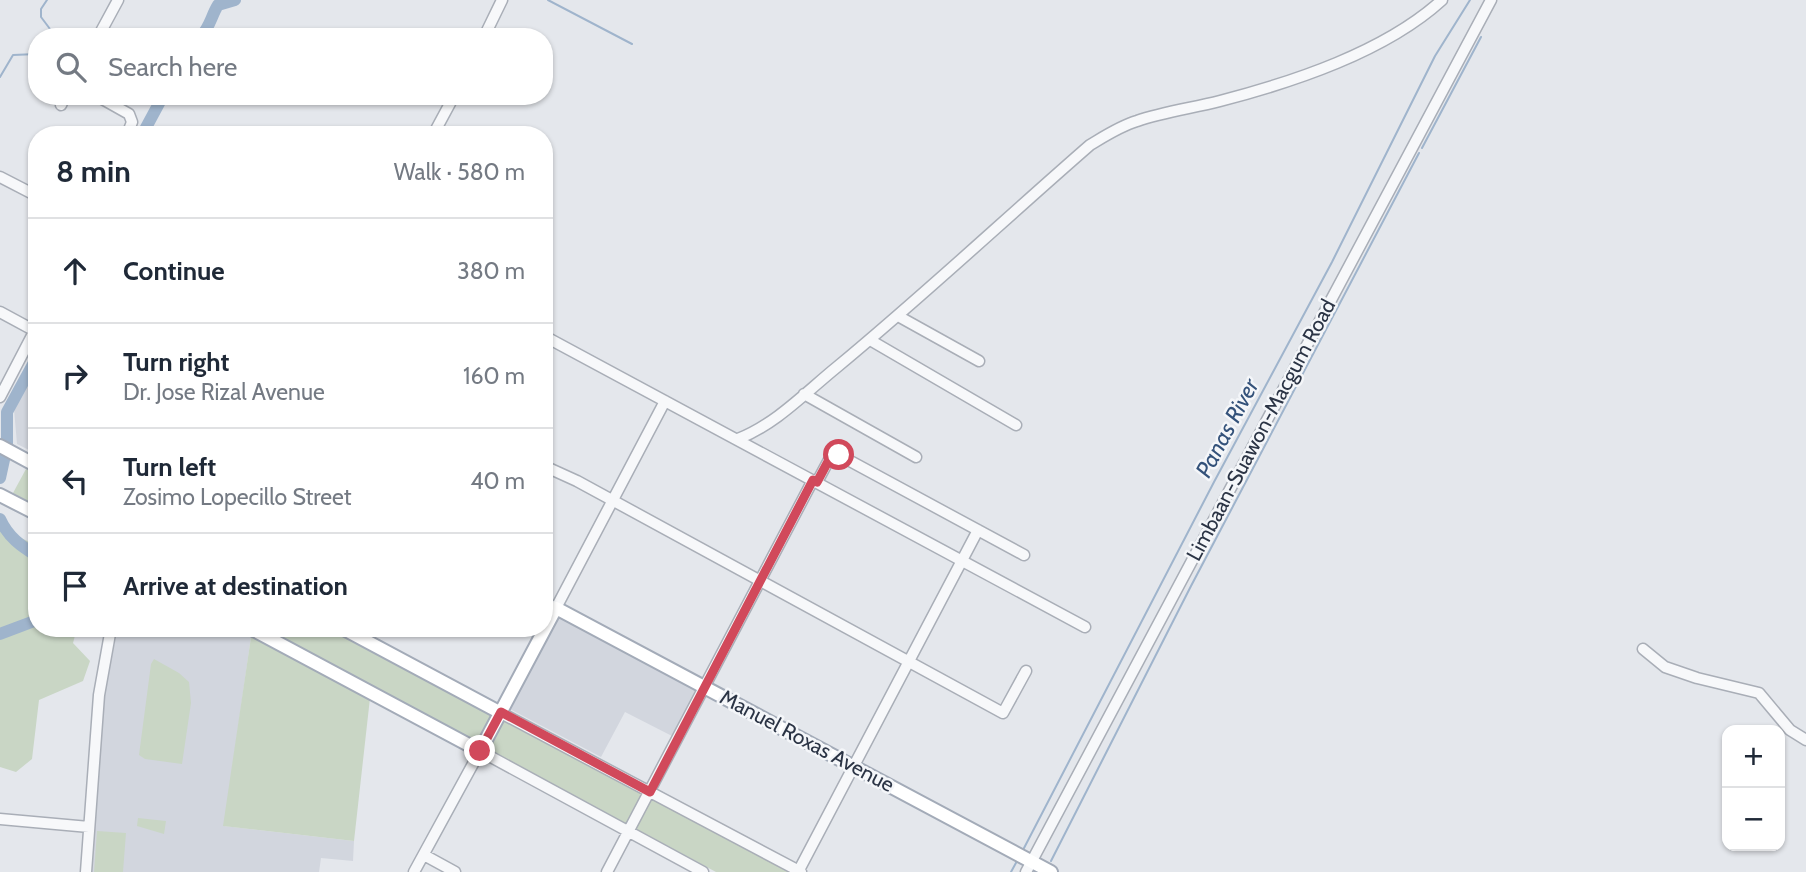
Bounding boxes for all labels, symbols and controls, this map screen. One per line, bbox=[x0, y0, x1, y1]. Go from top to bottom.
search box bbox=[28, 28, 553, 105]
icon: search bbox=[52, 48, 90, 86]
text: Search here bbox=[108, 51, 237, 83]
text: 8 min bbox=[56, 153, 131, 190]
text: Walk · 580 m bbox=[394, 158, 525, 186]
icon: ahead bbox=[56, 252, 94, 290]
text: Continue bbox=[123, 255, 225, 287]
text: 380 m bbox=[457, 257, 525, 285]
street label: Limbaan-Suawon-Macgum Road bbox=[1181, 295, 1340, 565]
text: Turn right bbox=[123, 346, 229, 378]
icon: right bbox=[56, 357, 94, 395]
text: 160 m bbox=[463, 362, 525, 390]
water label: Panas River bbox=[1189, 373, 1265, 482]
text: Dr. Jose Rizal Avenue bbox=[123, 378, 325, 406]
route start bbox=[823, 439, 854, 470]
text: Turn left bbox=[123, 451, 216, 483]
icon: left bbox=[56, 462, 94, 500]
text: 40 m bbox=[470, 467, 525, 495]
text: Zosimo Lopecillo Street bbox=[123, 483, 352, 511]
icon: arrive bbox=[56, 567, 94, 605]
text: Arrive at destination bbox=[123, 570, 348, 602]
street label: Manuel Roxas Avenue bbox=[716, 684, 899, 797]
map controls bbox=[1722, 725, 1785, 851]
button: + bbox=[1722, 725, 1785, 788]
route end bbox=[464, 735, 495, 766]
button: − bbox=[1722, 788, 1785, 851]

